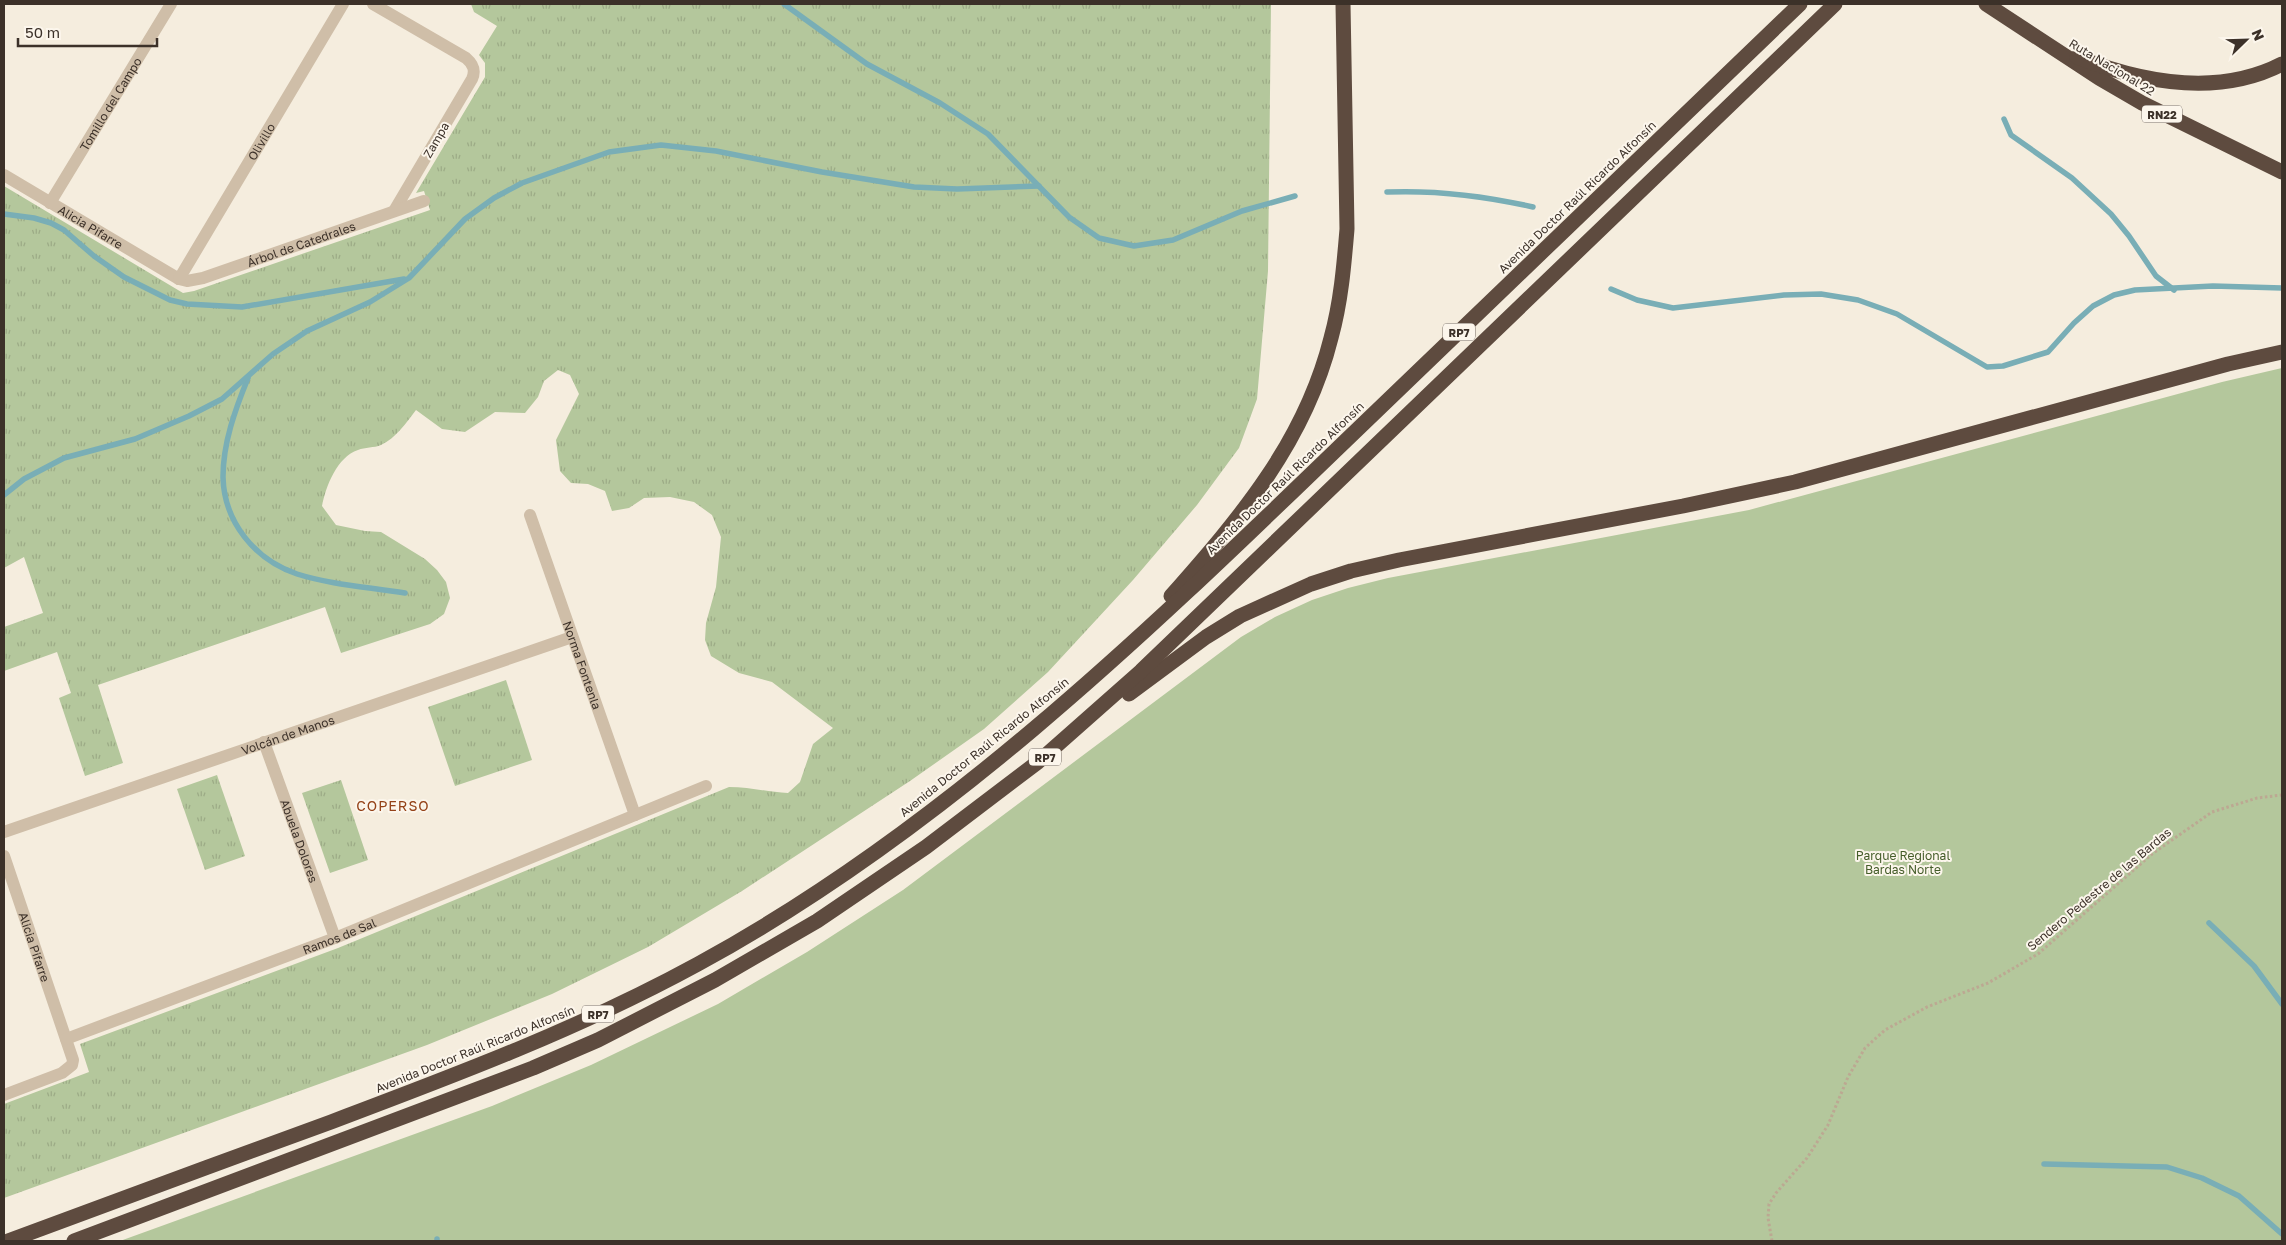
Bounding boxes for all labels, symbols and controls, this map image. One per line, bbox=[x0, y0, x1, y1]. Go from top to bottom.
scale bar bbox=[18, 15, 156, 47]
north arrow bbox=[2221, 15, 2271, 65]
text: 50 m bbox=[25, 23, 60, 41]
text: N bbox=[2249, 27, 2268, 43]
street label: Ruta Nacional 22 bbox=[2066, 35, 2158, 99]
street label: Tomillo del Campo bbox=[76, 54, 144, 153]
road number: RN22 bbox=[2142, 106, 2182, 122]
street label: Avenida Doctor Raúl Ricardo Alfonsín bbox=[1495, 118, 1659, 276]
street label: Zampa bbox=[420, 119, 452, 161]
street label: Olivillo bbox=[244, 120, 278, 163]
street label: Alicia Pifarre bbox=[56, 202, 126, 252]
street label: Árbol de Catedrales bbox=[245, 218, 357, 270]
road number: RP7 bbox=[1443, 324, 1475, 341]
street label: Avenida Doctor Raúl Ricardo Alfonsín bbox=[1203, 399, 1367, 557]
street label: Norma Fontenla bbox=[560, 619, 605, 711]
street label: Avenida Doctor Raúl Ricardo Alfonsín bbox=[896, 674, 1072, 820]
street label: Volcán de Manos bbox=[239, 712, 336, 758]
road number: RP7 bbox=[1029, 749, 1061, 766]
street label: Abuela Dolores bbox=[278, 797, 322, 885]
district label: COPERSO bbox=[356, 797, 430, 814]
street label: Sendero Pedestre de las Bardas bbox=[2024, 824, 2174, 954]
park label: Parque Regional Bardas Norte bbox=[1856, 848, 1950, 877]
street label: Alicia Pifarre bbox=[16, 910, 54, 984]
street label: Ramos de Sal bbox=[300, 914, 378, 957]
street label: Avenida Doctor Raúl Ricardo Alfonsín bbox=[373, 1002, 577, 1096]
road number: RP7 bbox=[582, 1006, 614, 1022]

